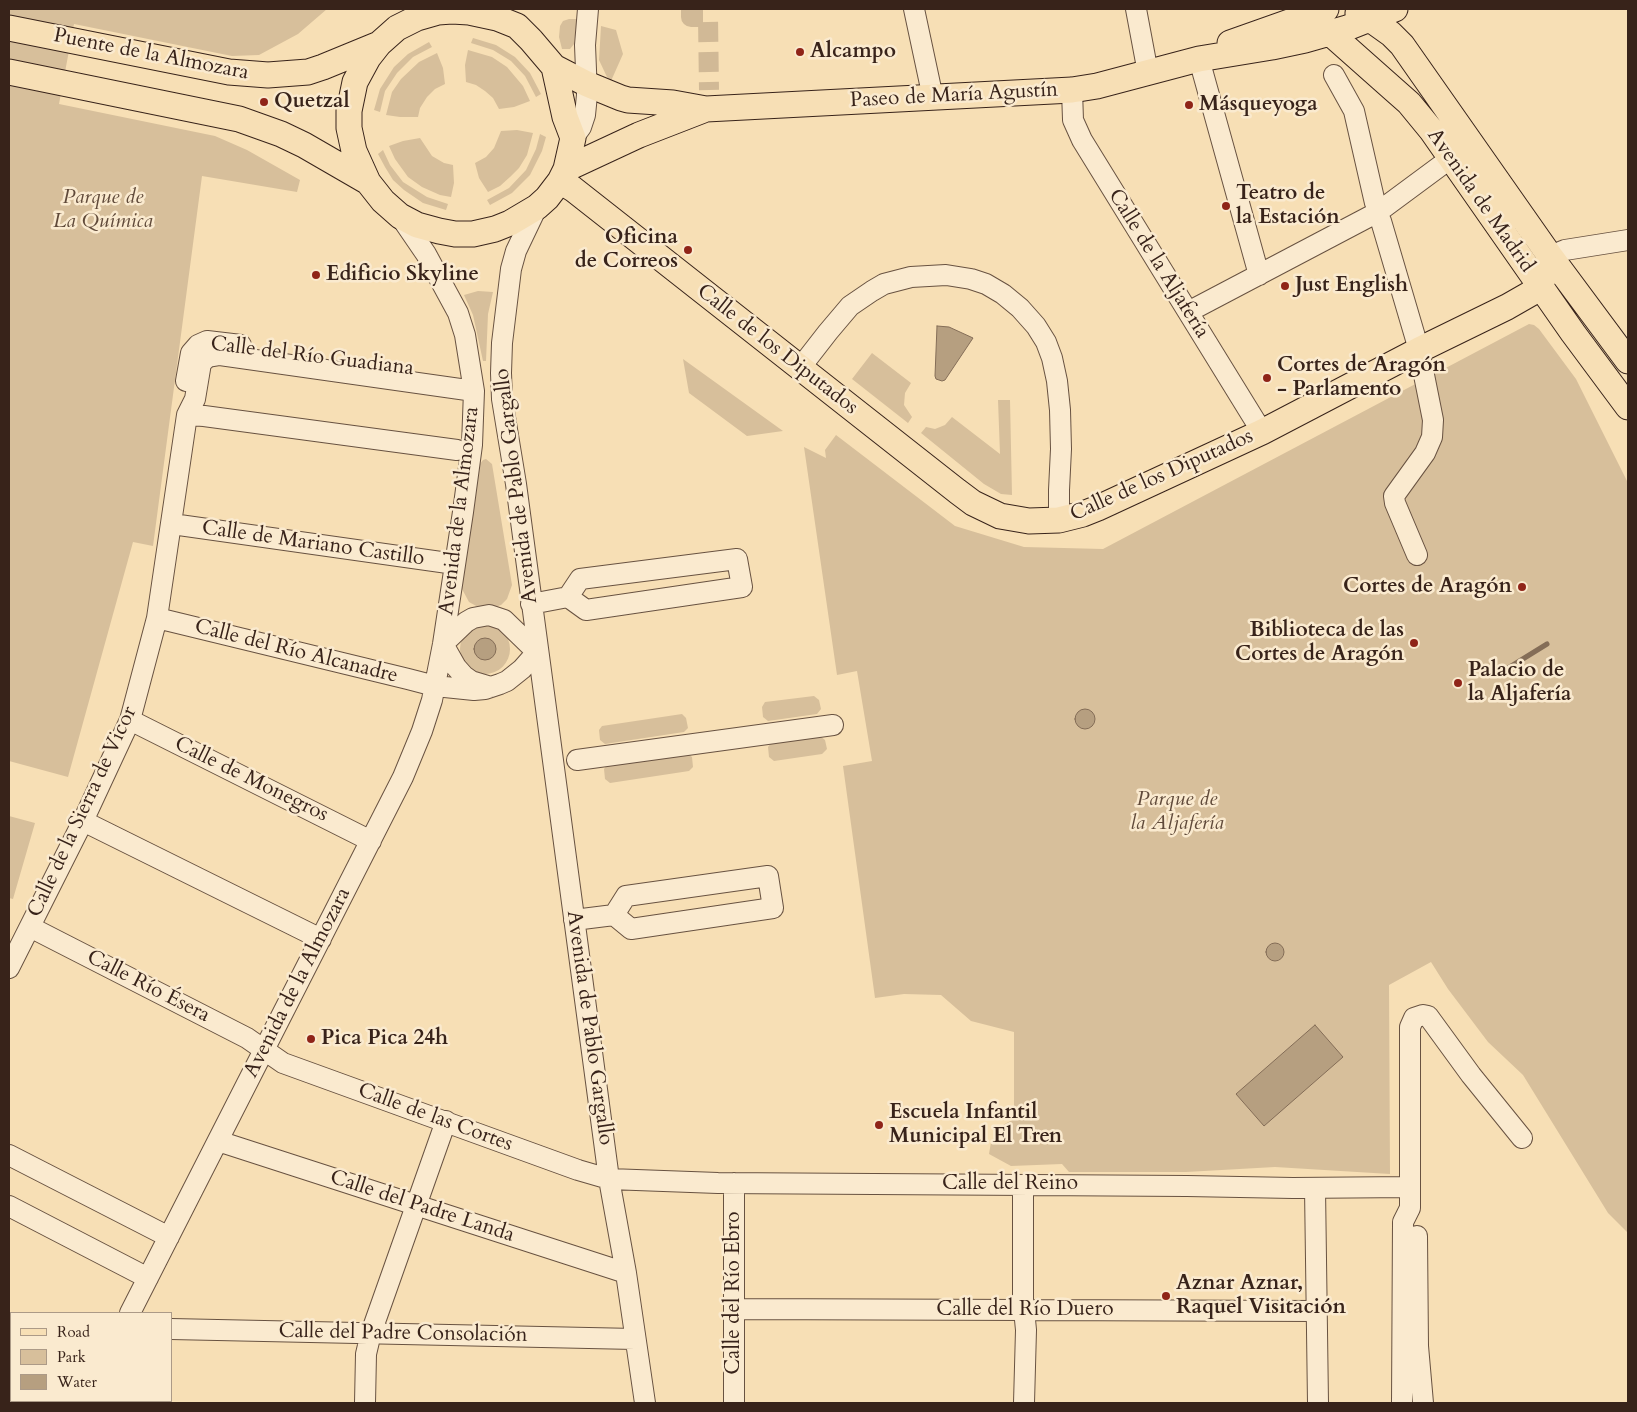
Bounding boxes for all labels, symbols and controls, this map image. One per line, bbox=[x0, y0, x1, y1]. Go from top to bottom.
street label: Puente de la Almozara bbox=[51, 24, 251, 86]
place label: Alcampo bbox=[810, 39, 896, 65]
marker: Alcampo bbox=[794, 46, 806, 58]
street label: Paseo de María Agustín bbox=[849, 78, 1059, 114]
place label: Quetzal bbox=[274, 89, 350, 115]
place label: Másqueyoga bbox=[1199, 92, 1318, 118]
marker: Quetzal bbox=[258, 96, 270, 108]
marker: Másqueyoga bbox=[1183, 99, 1195, 111]
street label: Avenida de Madrid bbox=[1421, 124, 1539, 278]
place label: Teatro de la Estación bbox=[1236, 181, 1340, 231]
park label: Parque de La Química bbox=[53, 185, 153, 235]
street label: Calle de la Aljafería bbox=[1102, 185, 1214, 343]
marker: Teatro de la Estación bbox=[1220, 200, 1232, 212]
place label: Oficina de Correos bbox=[575, 225, 678, 275]
marker: Oficina de Correos bbox=[682, 244, 694, 256]
place label: Edificio Skyline bbox=[326, 262, 479, 288]
marker: Edificio Skyline bbox=[310, 269, 322, 281]
place label: Just English bbox=[1295, 273, 1408, 299]
street label: Calle de los Diputados bbox=[691, 279, 863, 421]
marker: Just English bbox=[1279, 280, 1291, 292]
street label: Calle del Río Guadiana bbox=[209, 332, 415, 382]
place label: Cortes de Aragón - Parlamento bbox=[1277, 353, 1446, 403]
street label: Avenida de Pablo Gargallo bbox=[490, 367, 544, 605]
marker: Cortes de Aragón - Parlamento bbox=[1261, 372, 1273, 384]
street label: Avenida de la Almozara bbox=[435, 405, 485, 617]
street label: Calle de los Diputados bbox=[1067, 424, 1257, 528]
street label: Calle de Mariano Castillo bbox=[200, 516, 426, 572]
place label: Cortes de Aragón bbox=[1343, 574, 1512, 600]
marker: Cortes de Aragón bbox=[1516, 581, 1528, 593]
street label: Calle del Río Alcanadre bbox=[192, 615, 400, 689]
place label: Biblioteca de las Cortes de Aragón bbox=[1235, 618, 1404, 668]
marker: Biblioteca de las Cortes de Aragón bbox=[1408, 637, 1420, 649]
place label: Palacio de la Aljafería bbox=[1468, 658, 1572, 708]
marker: Palacio de la Aljafería bbox=[1452, 677, 1464, 689]
street label: Calle de la Sierra de Vicor bbox=[23, 703, 143, 921]
street label: Calle de Monegros bbox=[170, 732, 332, 828]
park label: Parque de la Aljafería bbox=[1130, 787, 1224, 837]
street label: Avenida de la Almozara bbox=[239, 884, 357, 1082]
street label: Avenida de Pablo Gargallo bbox=[560, 909, 618, 1147]
street label: Calle Río Ésera bbox=[82, 945, 214, 1029]
place label: Pica Pica 24h bbox=[321, 1026, 448, 1052]
marker: Pica Pica 24h bbox=[305, 1033, 317, 1045]
street label: Calle de las Cortes bbox=[354, 1078, 516, 1158]
place label: Escuela Infantil Municipal El Tren bbox=[889, 1100, 1062, 1150]
marker: Escuela Infantil Municipal El Tren bbox=[873, 1119, 885, 1131]
street label: Calle del Padre Landa bbox=[327, 1165, 517, 1249]
street label: Calle del Reino bbox=[942, 1171, 1078, 1197]
street label: Calle del Río Ebro bbox=[721, 1211, 747, 1375]
place label: Aznar Aznar, Raquel Visitación bbox=[1176, 1271, 1346, 1321]
marker: Aznar Aznar, Raquel Visitación bbox=[1160, 1290, 1172, 1302]
street label: Calle del Río Duero bbox=[936, 1297, 1114, 1323]
legend bbox=[10, 1312, 172, 1402]
street label: Calle del Padre Consolación bbox=[278, 1319, 528, 1349]
text: Road bbox=[57, 1322, 90, 1342]
text: Park bbox=[57, 1347, 86, 1367]
text: Water bbox=[57, 1372, 97, 1392]

